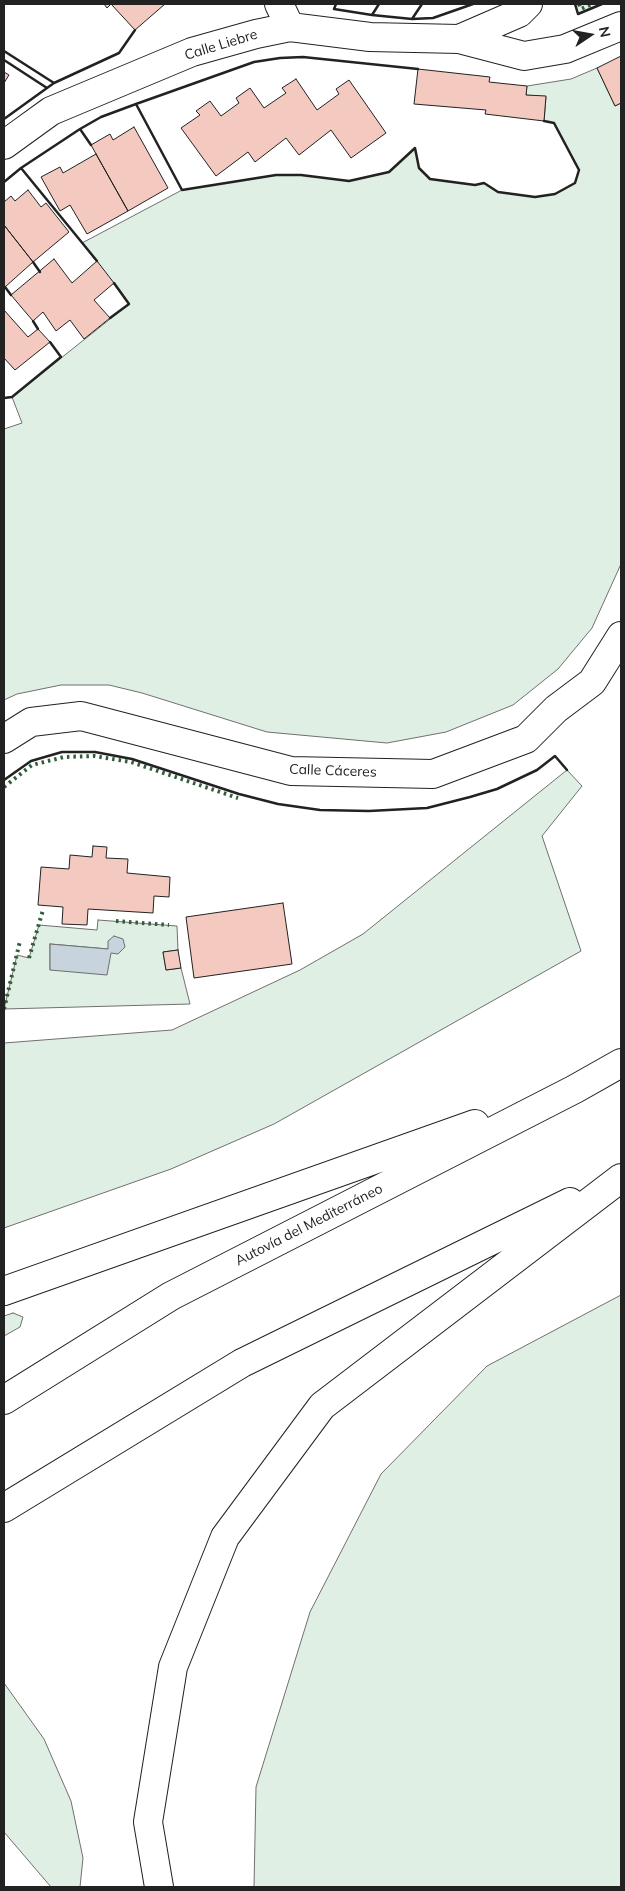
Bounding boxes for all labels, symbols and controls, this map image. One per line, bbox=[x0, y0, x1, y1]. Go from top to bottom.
north arrow bbox=[565, 10, 615, 60]
text: N bbox=[595, 25, 615, 39]
street label: Calle Liebre bbox=[183, 26, 259, 64]
street label: Calle Cáceres bbox=[289, 761, 377, 781]
street label: Autovía del Mediterráneo bbox=[233, 1180, 385, 1270]

